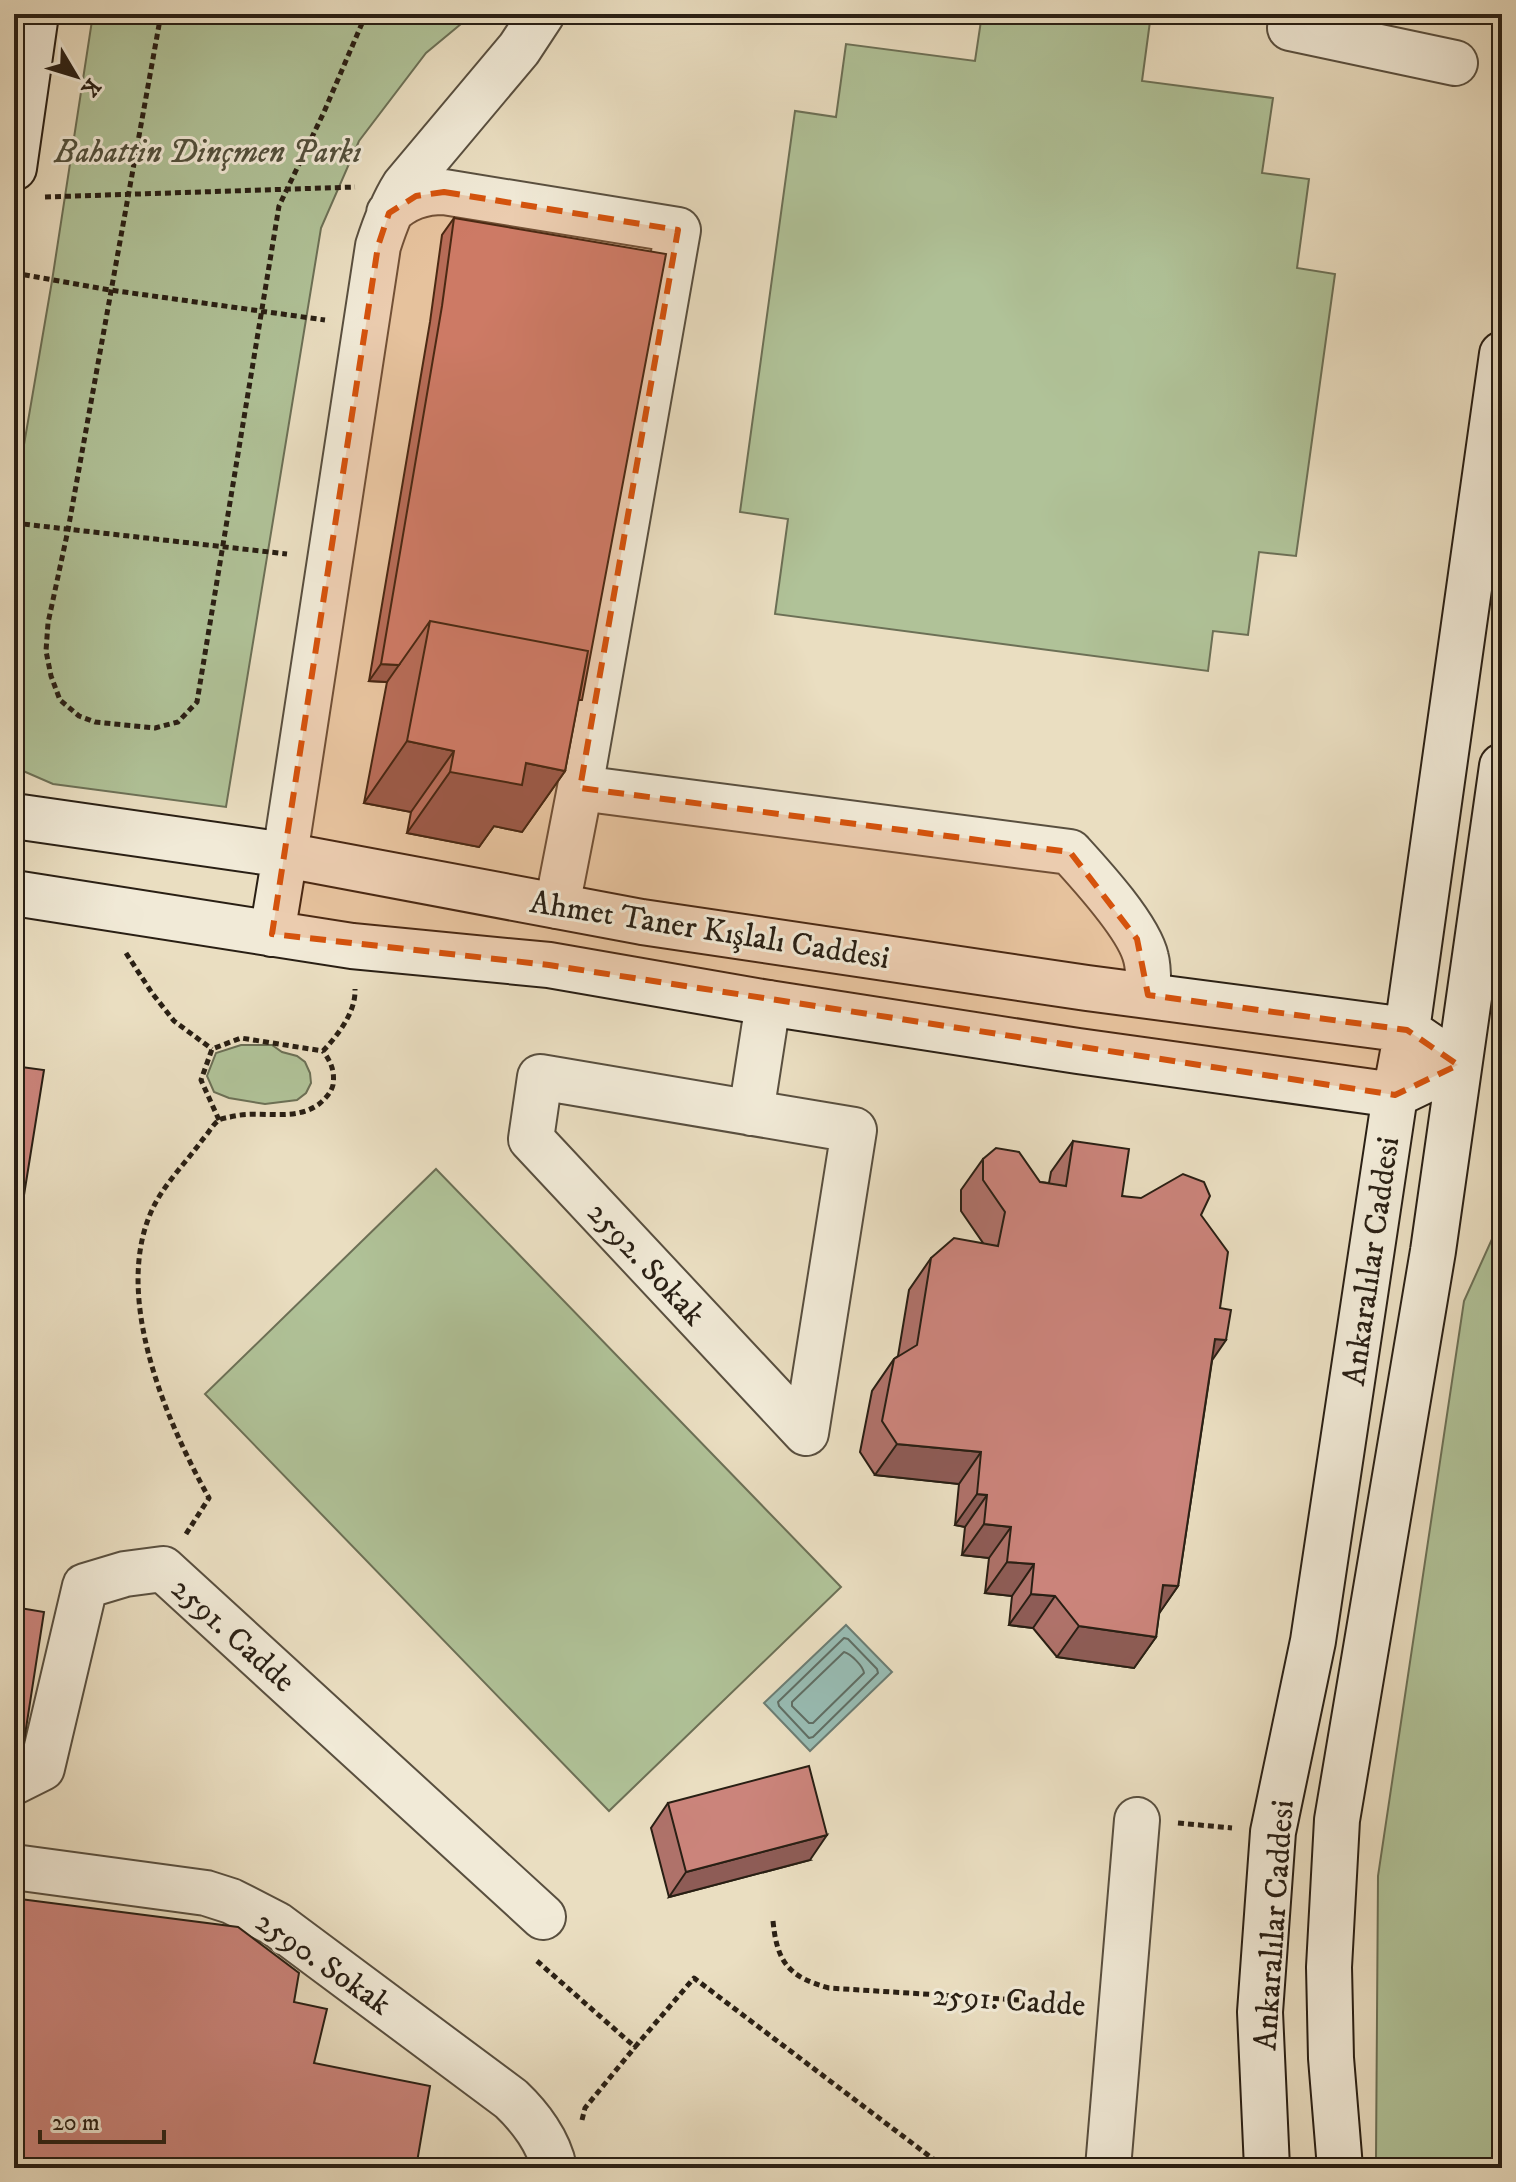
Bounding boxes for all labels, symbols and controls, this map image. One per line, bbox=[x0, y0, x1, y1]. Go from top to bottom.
north arrow bbox=[36, 36, 116, 116]
text: K bbox=[75, 73, 106, 102]
park label: Bahattin Dinçmen Parkı bbox=[54, 133, 361, 173]
street label: Ahmet Taner Kışlalı Caddesi bbox=[527, 883, 892, 979]
street label: Ankaralılar Caddesi bbox=[1335, 1134, 1409, 1388]
street label: 2592. Sokak bbox=[578, 1194, 713, 1335]
street label: 2591. Cadde bbox=[162, 1569, 303, 1702]
street label: Ankaralılar Caddesi bbox=[1246, 1799, 1304, 2052]
street label: 2590. Sokak bbox=[247, 1902, 399, 2025]
street label: 2591. Cadde bbox=[931, 1976, 1087, 2026]
scale bar bbox=[40, 2094, 164, 2144]
text: 20 m bbox=[52, 2108, 100, 2138]

